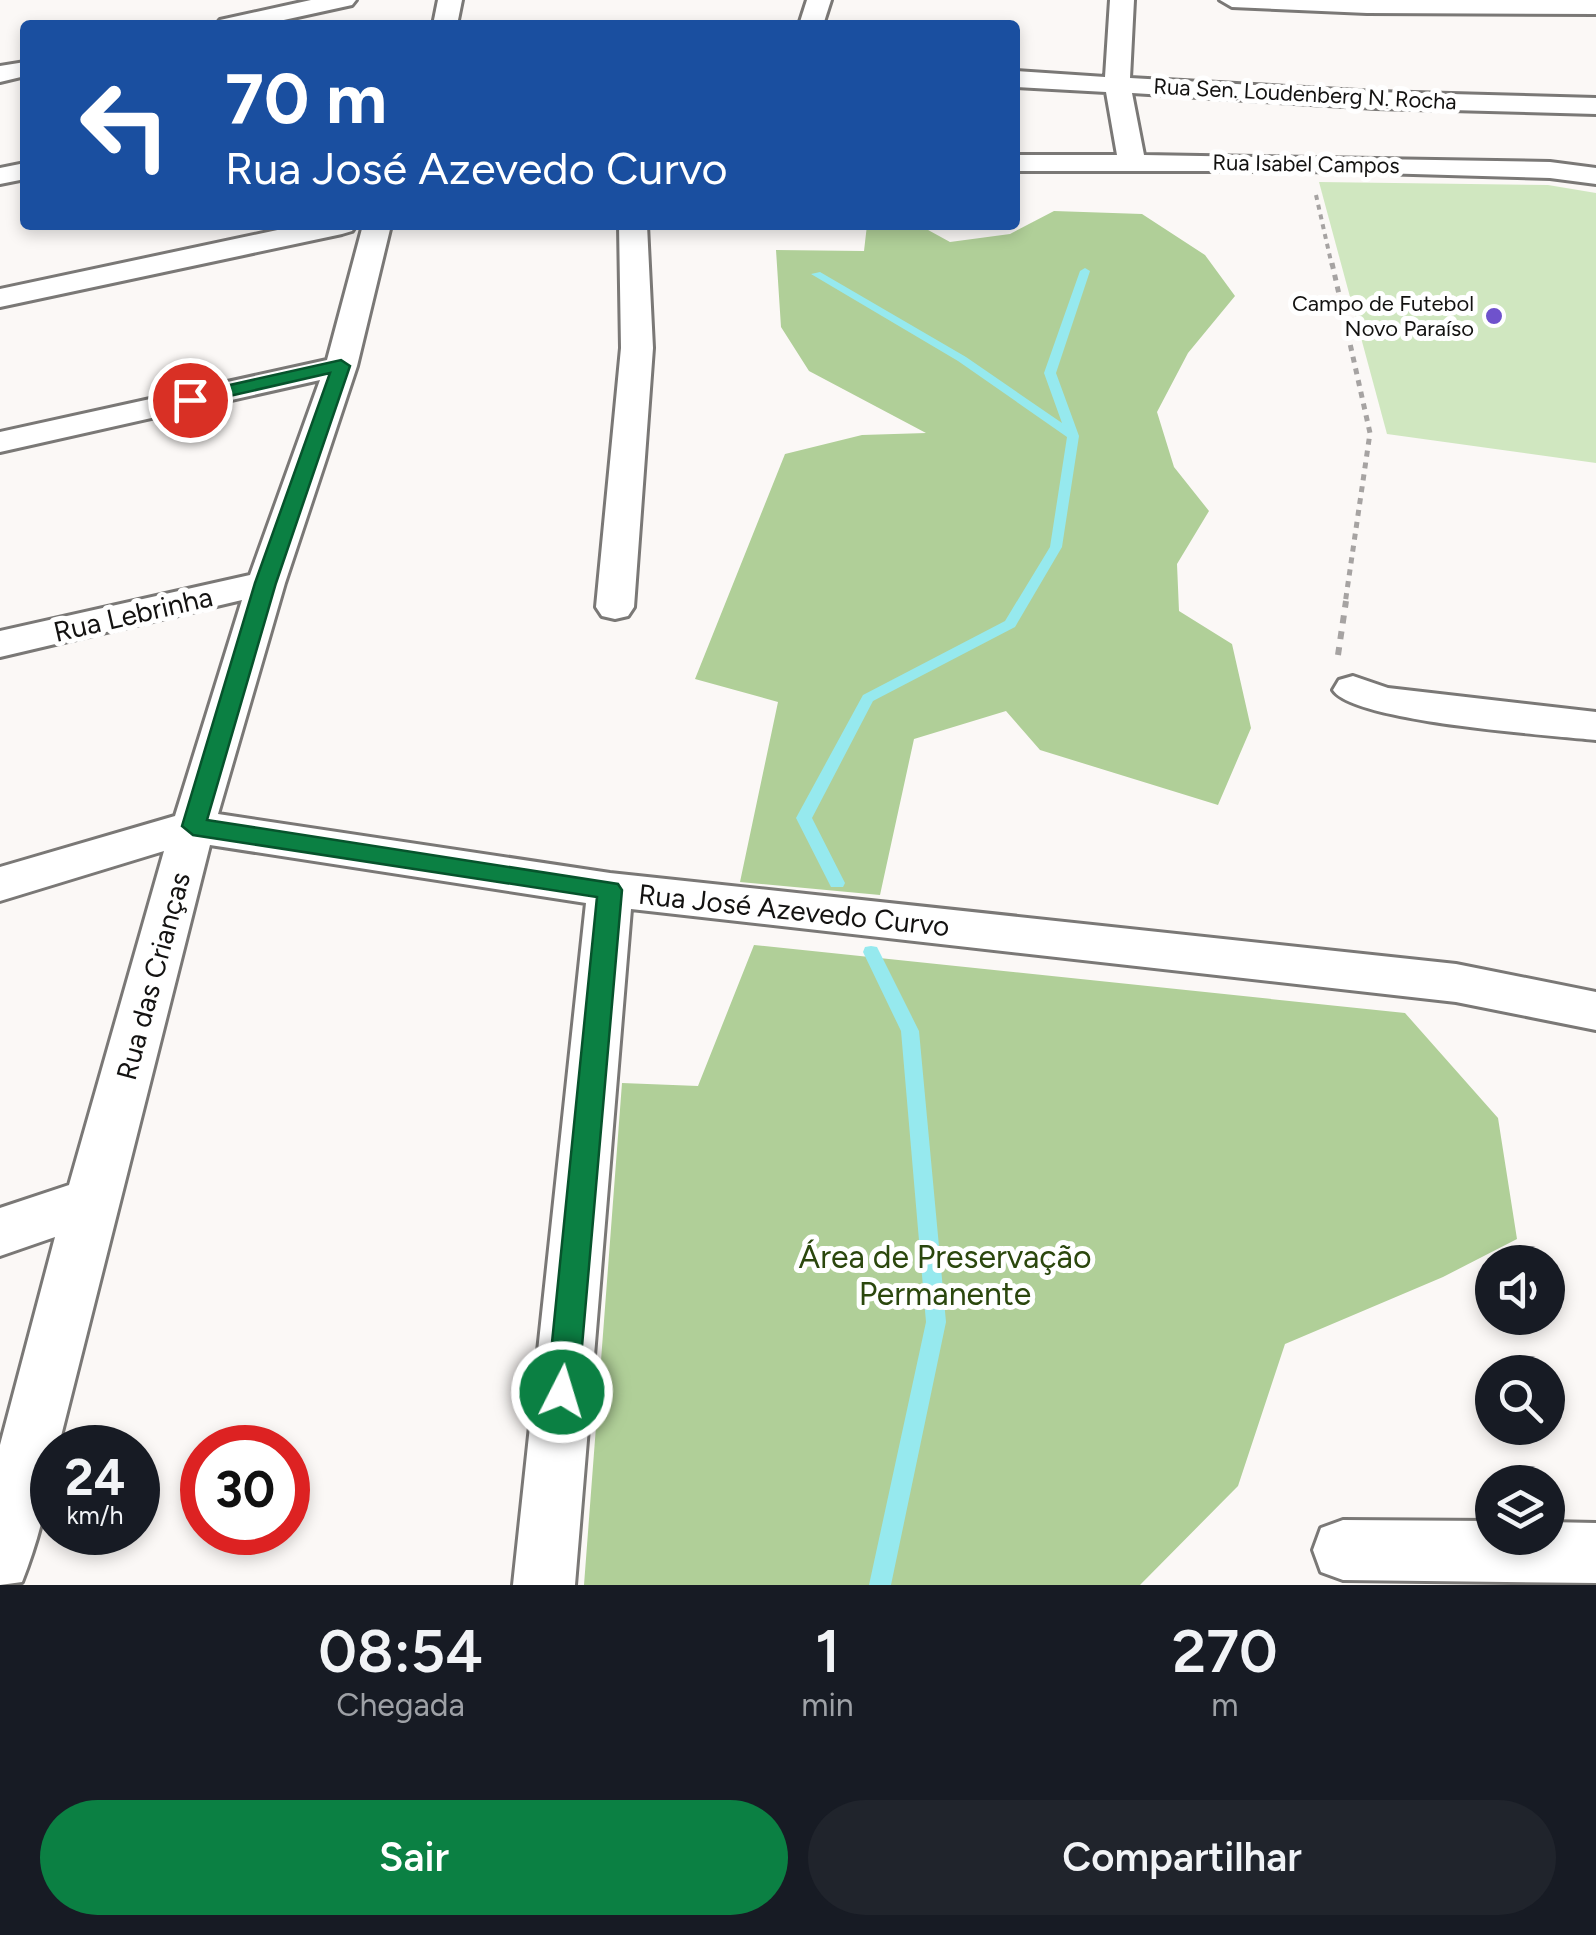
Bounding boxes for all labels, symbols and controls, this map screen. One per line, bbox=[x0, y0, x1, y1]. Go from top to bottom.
text: 70 m bbox=[225, 56, 387, 141]
icon: left bbox=[60, 60, 190, 190]
street label: Rua Sen. Loudenberg N. Rocha bbox=[1153, 73, 1457, 115]
text: Rua José Azevedo Curvo bbox=[225, 141, 728, 195]
street label: Rua Isabel Campos bbox=[1212, 149, 1400, 179]
place label: Campo de Futebol Novo Paraíso bbox=[1292, 290, 1474, 342]
marker: Campo de Futebol Novo Paraíso bbox=[1483, 305, 1505, 327]
pin bbox=[148, 358, 233, 443]
icon: arrive bbox=[163, 373, 218, 428]
street label: Rua Lebrinha bbox=[50, 579, 216, 649]
street label: Rua das Crianças bbox=[109, 868, 197, 1084]
street label: Rua José Azevedo Curvo bbox=[637, 877, 951, 943]
park label: Área de Preservação Permanente bbox=[799, 1238, 1091, 1313]
map controls bbox=[1475, 1245, 1565, 1555]
button: sound bbox=[1475, 1245, 1565, 1335]
position arrow bbox=[510, 1340, 614, 1444]
button: search bbox=[1475, 1355, 1565, 1445]
speed limit sign: 30 bbox=[180, 1425, 310, 1555]
text: 24 bbox=[65, 1447, 125, 1508]
button: layers bbox=[1475, 1465, 1565, 1555]
text: km/h bbox=[66, 1500, 124, 1530]
text: 08:54 bbox=[318, 1615, 483, 1687]
text: 1 bbox=[815, 1615, 840, 1687]
text: 270 bbox=[1172, 1615, 1278, 1687]
text: Chegada bbox=[336, 1686, 465, 1724]
text: min bbox=[801, 1686, 854, 1724]
text: m bbox=[1211, 1686, 1238, 1724]
button: Sair bbox=[40, 1800, 788, 1915]
button: Compartilhar bbox=[808, 1800, 1556, 1915]

